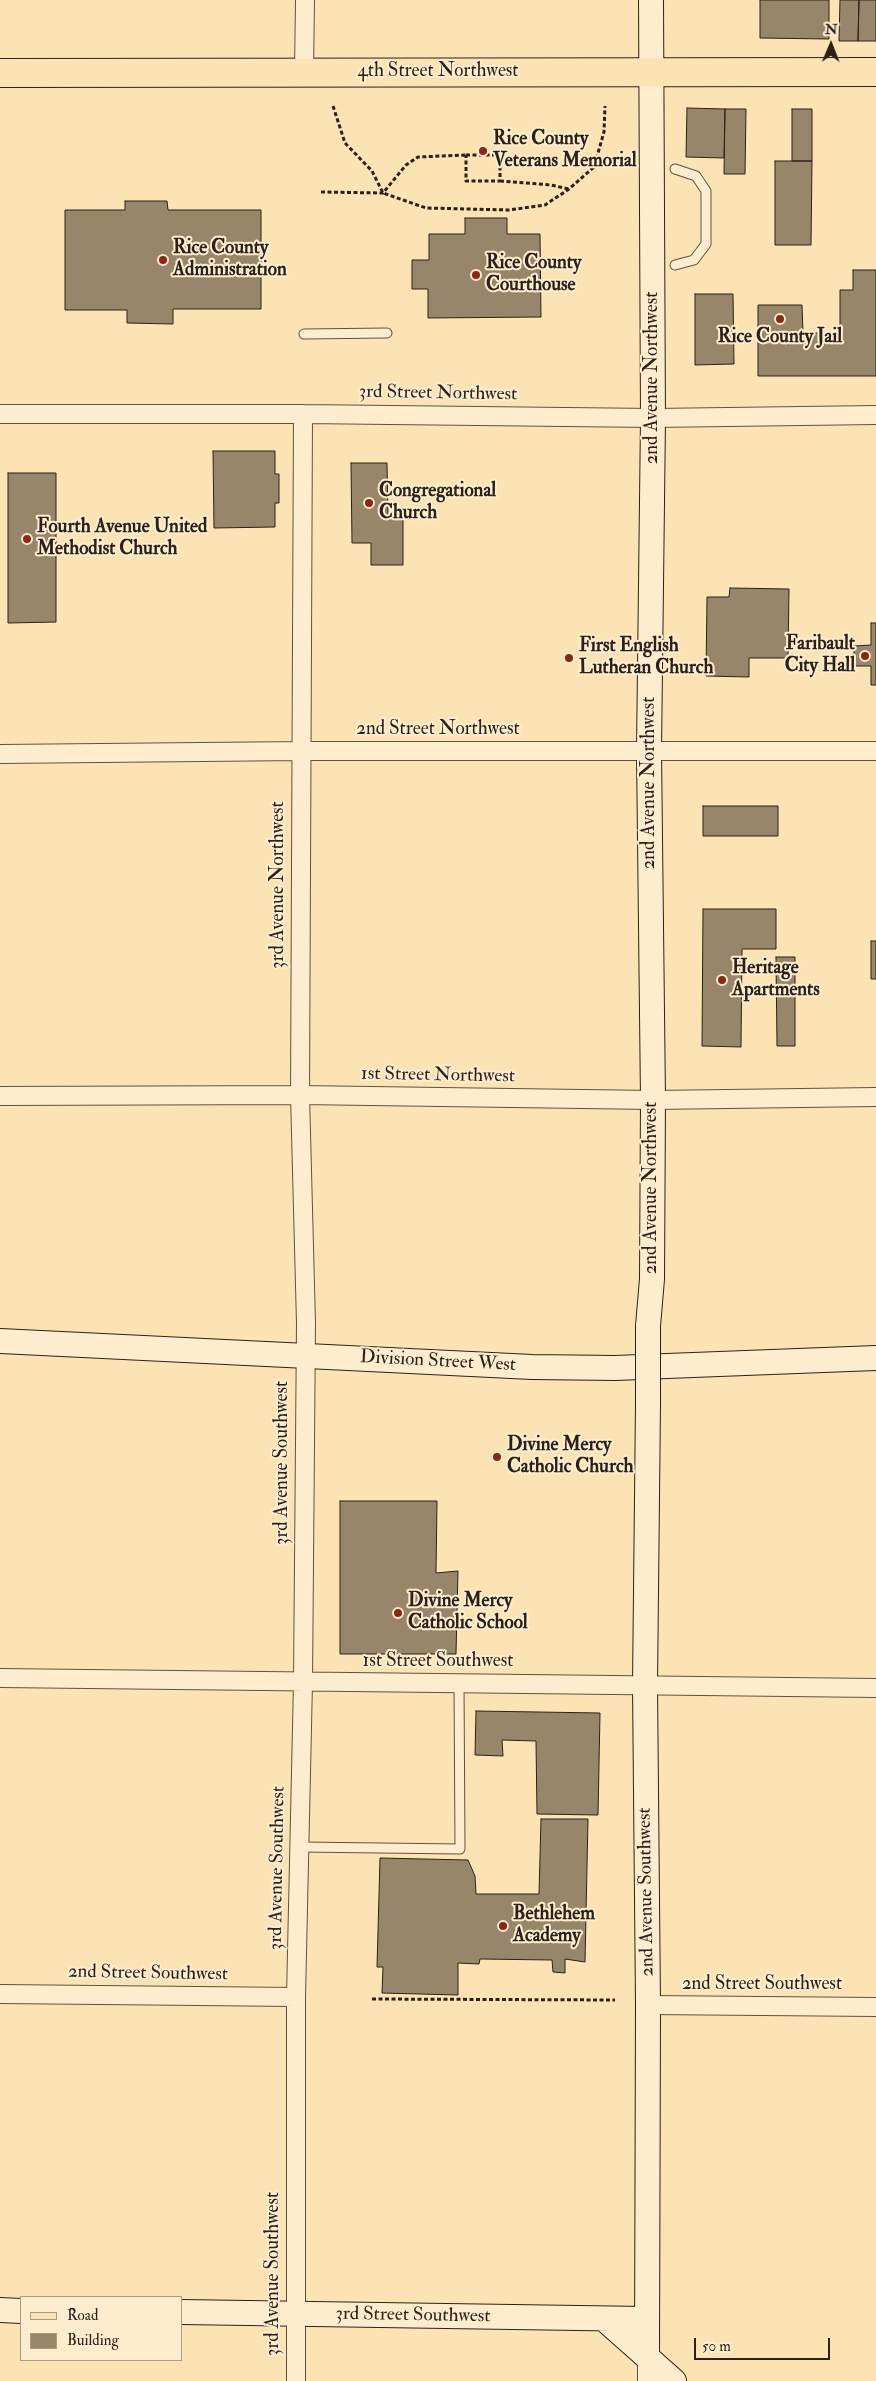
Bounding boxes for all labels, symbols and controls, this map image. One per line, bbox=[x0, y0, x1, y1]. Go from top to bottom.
north arrow bbox=[806, 20, 856, 70]
text: N bbox=[825, 21, 838, 38]
street label: 4th Street Northwest bbox=[357, 61, 519, 83]
place label: Rice County Veterans Memorial bbox=[493, 129, 637, 173]
marker: Rice County Veterans Memorial bbox=[477, 145, 489, 157]
place label: Rice County Administration bbox=[173, 238, 287, 282]
place label: Rice County Courthouse bbox=[486, 253, 581, 297]
marker: Rice County Administration bbox=[157, 254, 169, 266]
marker: Rice County Courthouse bbox=[470, 269, 482, 281]
street label: 2nd Avenue Northwest bbox=[642, 292, 664, 464]
marker: Rice County Jail bbox=[774, 313, 786, 325]
place label: Rice County Jail bbox=[718, 327, 842, 349]
street label: 3rd Street Northwest bbox=[359, 381, 517, 407]
place label: Congregational Church bbox=[379, 481, 496, 525]
marker: Congregational Church bbox=[363, 497, 375, 509]
place label: Fourth Avenue United Methodist Church bbox=[37, 517, 207, 561]
marker: Fourth Avenue United Methodist Church bbox=[21, 533, 33, 545]
place label: Faribault City Hall bbox=[785, 634, 855, 678]
place label: First English Lutheran Church bbox=[579, 636, 713, 680]
marker: Faribault City Hall bbox=[859, 650, 871, 662]
marker: First English Lutheran Church bbox=[563, 652, 575, 664]
street label: 2nd Avenue Northwest bbox=[639, 697, 661, 869]
street label: 2nd Street Northwest bbox=[356, 719, 520, 741]
street label: 3rd Avenue Northwest bbox=[268, 801, 290, 969]
place label: Heritage Apartments bbox=[732, 958, 820, 1002]
marker: Heritage Apartments bbox=[716, 974, 728, 986]
street label: 1st Street Northwest bbox=[361, 1063, 515, 1089]
street label: 2nd Avenue Northwest bbox=[641, 1102, 663, 1274]
street label: Division Street West bbox=[359, 1347, 517, 1377]
street label: 3rd Avenue Southwest bbox=[272, 1381, 294, 1545]
place label: Divine Mercy Catholic Church bbox=[507, 1435, 634, 1479]
marker: Divine Mercy Catholic Church bbox=[491, 1451, 503, 1463]
place label: Divine Mercy Catholic School bbox=[408, 1591, 528, 1635]
marker: Divine Mercy Catholic School bbox=[392, 1607, 404, 1619]
street label: 1st Street Southwest bbox=[363, 1651, 513, 1673]
street label: 3rd Avenue Southwest bbox=[265, 1786, 291, 1950]
street label: 2nd Avenue Southwest bbox=[634, 1807, 660, 1977]
place label: Bethlehem Academy bbox=[513, 1904, 595, 1948]
marker: Bethlehem Academy bbox=[497, 1920, 509, 1932]
street label: 2nd Street Southwest bbox=[68, 1961, 228, 1987]
street label: 2nd Street Southwest bbox=[682, 1974, 842, 1996]
street label: 3rd Avenue Southwest bbox=[263, 2192, 285, 2356]
legend bbox=[20, 2296, 182, 2361]
street label: 3rd Street Southwest bbox=[335, 2303, 491, 2329]
text: Road bbox=[67, 2306, 98, 2325]
scale bar bbox=[696, 2328, 832, 2360]
text: Building bbox=[67, 2331, 119, 2350]
text: 50 m bbox=[702, 2337, 731, 2356]

